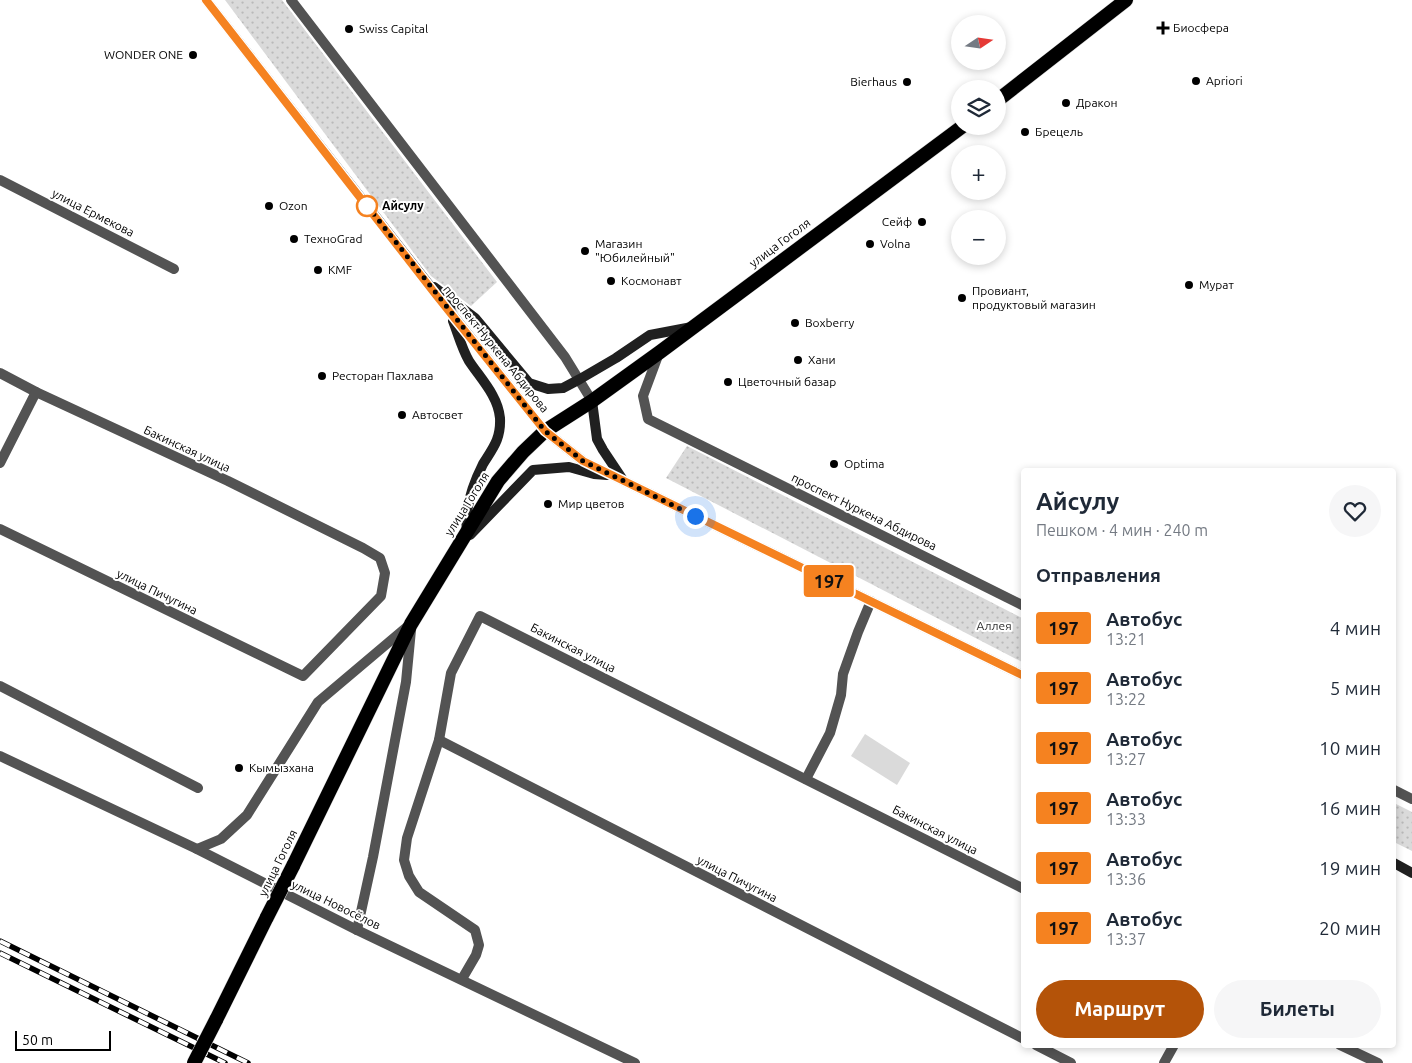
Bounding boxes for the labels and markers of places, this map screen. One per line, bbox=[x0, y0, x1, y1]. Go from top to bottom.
place label: Биосфера bbox=[1173, 21, 1229, 34]
place label: Swiss Capital bbox=[359, 22, 428, 35]
marker: Биосфера bbox=[1157, 22, 1169, 34]
marker: Swiss Capital bbox=[343, 23, 355, 35]
place label: WONDER ONE bbox=[104, 48, 183, 61]
marker: WONDER ONE bbox=[187, 49, 199, 61]
place label: Apriori bbox=[1206, 74, 1243, 87]
place label: Bierhaus bbox=[850, 75, 897, 88]
marker: Apriori bbox=[1190, 75, 1202, 87]
marker: Bierhaus bbox=[901, 76, 913, 88]
place label: Дракон bbox=[1076, 96, 1118, 109]
marker: Дракон bbox=[1060, 97, 1072, 109]
place label: Брецель bbox=[1035, 125, 1083, 138]
marker: Брецель bbox=[1019, 126, 1031, 138]
marker: Айсулу bbox=[356, 195, 378, 217]
place label: Ozon bbox=[279, 199, 308, 212]
place label: Айсулу bbox=[382, 199, 424, 212]
marker: Ozon bbox=[263, 200, 275, 212]
place label: Сейф bbox=[882, 215, 912, 228]
marker: Сейф bbox=[916, 216, 928, 228]
place label: ТехноGrad bbox=[304, 232, 363, 245]
marker: ТехноGrad bbox=[288, 233, 300, 245]
place label: Магазин "Юбилейный" bbox=[595, 237, 675, 264]
place label: Volna bbox=[880, 237, 910, 250]
marker: Volna bbox=[864, 238, 876, 250]
marker: Магазин "Юбилейный" bbox=[579, 245, 591, 257]
place label: KMF bbox=[328, 263, 352, 276]
marker: KMF bbox=[312, 264, 324, 276]
place label: Космонавт bbox=[621, 274, 682, 287]
marker: Космонавт bbox=[605, 275, 617, 287]
place label: Мурат bbox=[1199, 278, 1234, 291]
marker: Мурат bbox=[1183, 279, 1195, 291]
place label: Провиант, продуктовый магазин bbox=[972, 284, 1096, 311]
marker: Провиант, продуктовый магазин bbox=[956, 292, 968, 304]
place label: Boxberry bbox=[805, 316, 855, 329]
marker: Boxberry bbox=[789, 317, 801, 329]
place label: Хани bbox=[808, 353, 836, 366]
marker: Хани bbox=[792, 354, 804, 366]
place label: Ресторан Пахлава bbox=[332, 369, 433, 382]
marker: Ресторан Пахлава bbox=[316, 370, 328, 382]
place label: Цветочный базар bbox=[738, 375, 836, 388]
marker: Цветочный базар bbox=[722, 376, 734, 388]
place label: Автосвет bbox=[412, 408, 464, 421]
marker: Автосвет bbox=[396, 409, 408, 421]
place label: Optima bbox=[844, 457, 885, 470]
marker: Optima bbox=[828, 458, 840, 470]
place label: Мир цветов bbox=[558, 497, 625, 510]
marker: Мир цветов bbox=[542, 498, 554, 510]
place label: Кымызхана bbox=[249, 761, 314, 774]
marker: Кымызхана bbox=[233, 762, 245, 774]

